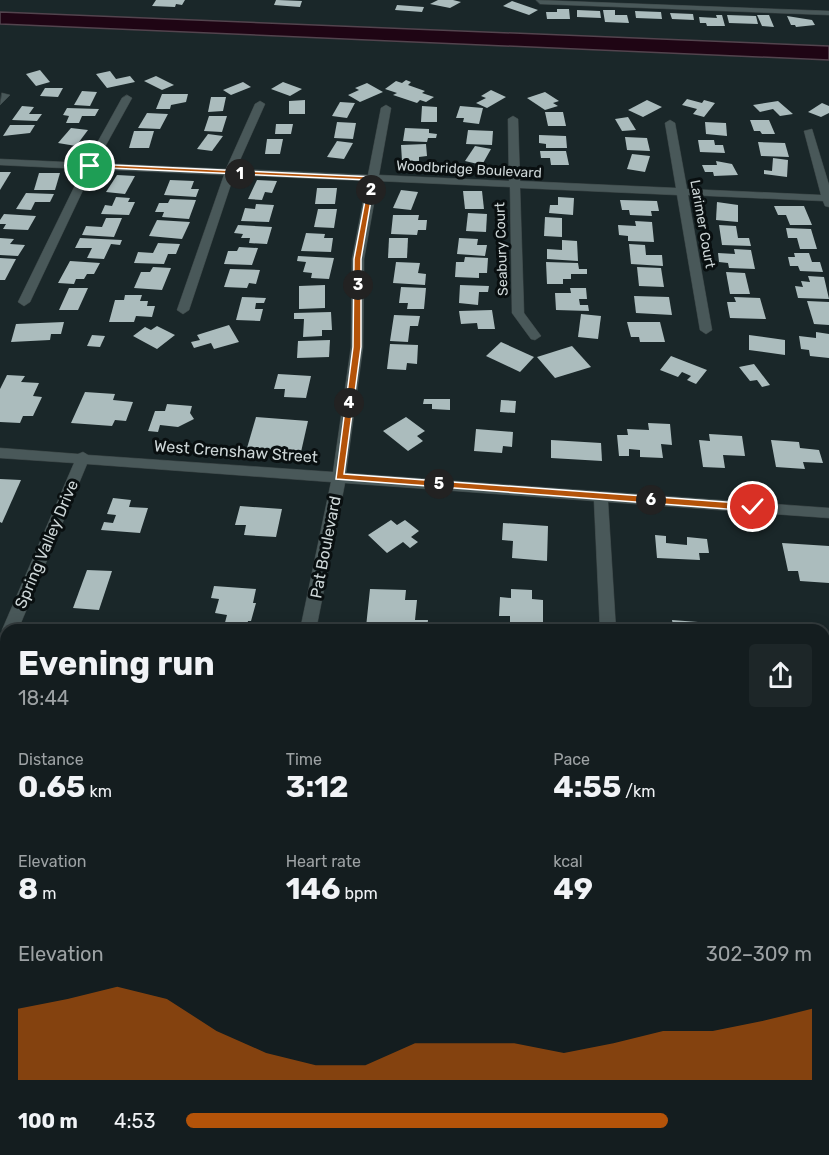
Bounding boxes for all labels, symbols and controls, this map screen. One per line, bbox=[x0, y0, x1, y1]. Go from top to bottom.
pin bbox=[64, 140, 115, 191]
icon: arrive bbox=[73, 149, 106, 182]
street label: Woodbridge Boulevard bbox=[396, 157, 542, 182]
pin: 1 bbox=[225, 159, 255, 189]
text: 1 bbox=[236, 164, 244, 183]
pin: 2 bbox=[356, 175, 386, 205]
street label: Larimer Court bbox=[686, 178, 719, 270]
text: 2 bbox=[366, 180, 376, 199]
street label: Seabury Court bbox=[491, 201, 512, 296]
pin: 3 bbox=[343, 270, 373, 300]
text: 3 bbox=[353, 275, 363, 294]
pin: 4 bbox=[334, 388, 364, 418]
text: 4 bbox=[344, 393, 354, 412]
street label: West Crenshaw Street bbox=[153, 436, 319, 467]
pin: 5 bbox=[424, 469, 454, 499]
text: 5 bbox=[434, 474, 444, 493]
street label: Spring Valley Drive bbox=[11, 477, 82, 611]
pin bbox=[727, 481, 778, 532]
pin: 6 bbox=[636, 485, 666, 515]
text: 6 bbox=[646, 490, 656, 509]
icon: check bbox=[736, 490, 769, 523]
street label: Pat Boulevard bbox=[306, 494, 345, 600]
text: Evening run bbox=[18, 644, 215, 683]
button: share bbox=[749, 644, 812, 707]
text: 18:44 bbox=[18, 686, 69, 710]
text: Distance bbox=[18, 750, 84, 769]
text: Time bbox=[286, 750, 322, 769]
text: Pace bbox=[553, 750, 590, 769]
text: 0.65 bbox=[18, 769, 85, 805]
text: 3:12 bbox=[286, 769, 349, 805]
text: 4:55 bbox=[553, 769, 621, 805]
text: km bbox=[85, 782, 112, 801]
text: /km bbox=[621, 782, 655, 801]
text: Elevation bbox=[18, 852, 87, 871]
text: Heart rate bbox=[286, 852, 361, 871]
text: kcal bbox=[553, 852, 583, 871]
text: 8 bbox=[18, 871, 38, 907]
text: 146 bbox=[286, 871, 341, 907]
text: 49 bbox=[553, 871, 593, 907]
text: m bbox=[38, 884, 56, 903]
text: bpm bbox=[341, 884, 378, 903]
text: Elevation bbox=[18, 942, 104, 966]
text: 302–309 m bbox=[706, 942, 812, 966]
text: 100 m bbox=[18, 1109, 78, 1133]
text: 4:53 bbox=[114, 1109, 155, 1133]

